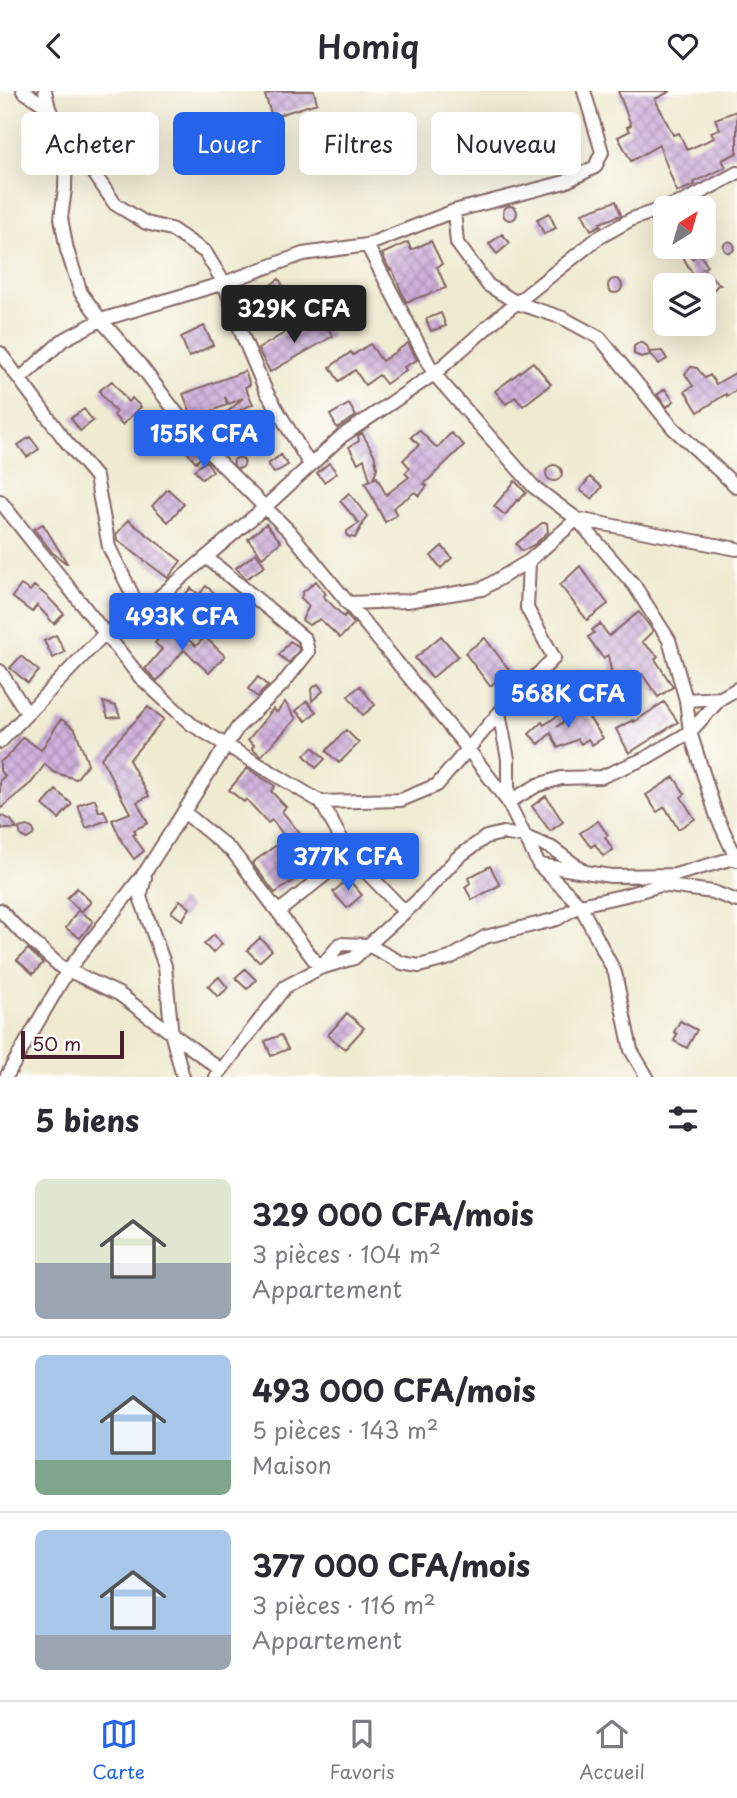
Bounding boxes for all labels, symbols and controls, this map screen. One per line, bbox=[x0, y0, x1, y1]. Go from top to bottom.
text: Homiq bbox=[318, 22, 419, 70]
icon: back bbox=[35, 27, 73, 65]
icon: heart bbox=[664, 27, 702, 65]
chip: Acheter bbox=[21, 112, 159, 175]
chip: Louer bbox=[173, 112, 285, 175]
chip: Filtres bbox=[299, 112, 417, 175]
chip: Nouveau bbox=[431, 112, 581, 175]
north arrow bbox=[653, 196, 716, 259]
map controls bbox=[653, 196, 716, 336]
button: layers bbox=[653, 273, 716, 336]
pin: 329K CFA bbox=[222, 285, 366, 345]
text: 329K CFA bbox=[237, 290, 351, 325]
pin: 155K CFA bbox=[132, 411, 276, 470]
text: 155K CFA bbox=[150, 415, 258, 450]
pin: 493K CFA bbox=[110, 594, 254, 653]
text: 493K CFA bbox=[125, 598, 239, 633]
pin: 568K CFA bbox=[496, 671, 640, 730]
text: 568K CFA bbox=[511, 675, 625, 710]
pin: 377K CFA bbox=[276, 833, 420, 893]
text: 377K CFA bbox=[293, 838, 403, 873]
scale bar bbox=[21, 1028, 124, 1060]
text: 50 m bbox=[32, 1029, 81, 1057]
text: 5 biens bbox=[35, 1097, 139, 1142]
icon: filters bbox=[664, 1100, 702, 1138]
text: 329 000 CFA/mois bbox=[252, 1191, 534, 1236]
icon: home bbox=[91, 1207, 175, 1291]
text: 3 pièces · 104 m² bbox=[252, 1236, 441, 1271]
text: Appartement bbox=[252, 1271, 402, 1306]
text: 493 000 CFA/mois bbox=[252, 1367, 536, 1412]
icon: home bbox=[91, 1383, 175, 1467]
text: 5 pièces · 143 m² bbox=[252, 1412, 439, 1447]
text: Maison bbox=[252, 1447, 332, 1482]
text: 377 000 CFA/mois bbox=[252, 1542, 530, 1587]
icon: home bbox=[91, 1558, 175, 1642]
text: 3 pièces · 116 m² bbox=[252, 1587, 436, 1622]
text: Appartement bbox=[252, 1622, 402, 1657]
tab: Carte bbox=[92, 1715, 145, 1785]
tab: Favoris bbox=[329, 1715, 395, 1785]
tab: Accueil bbox=[579, 1715, 645, 1785]

